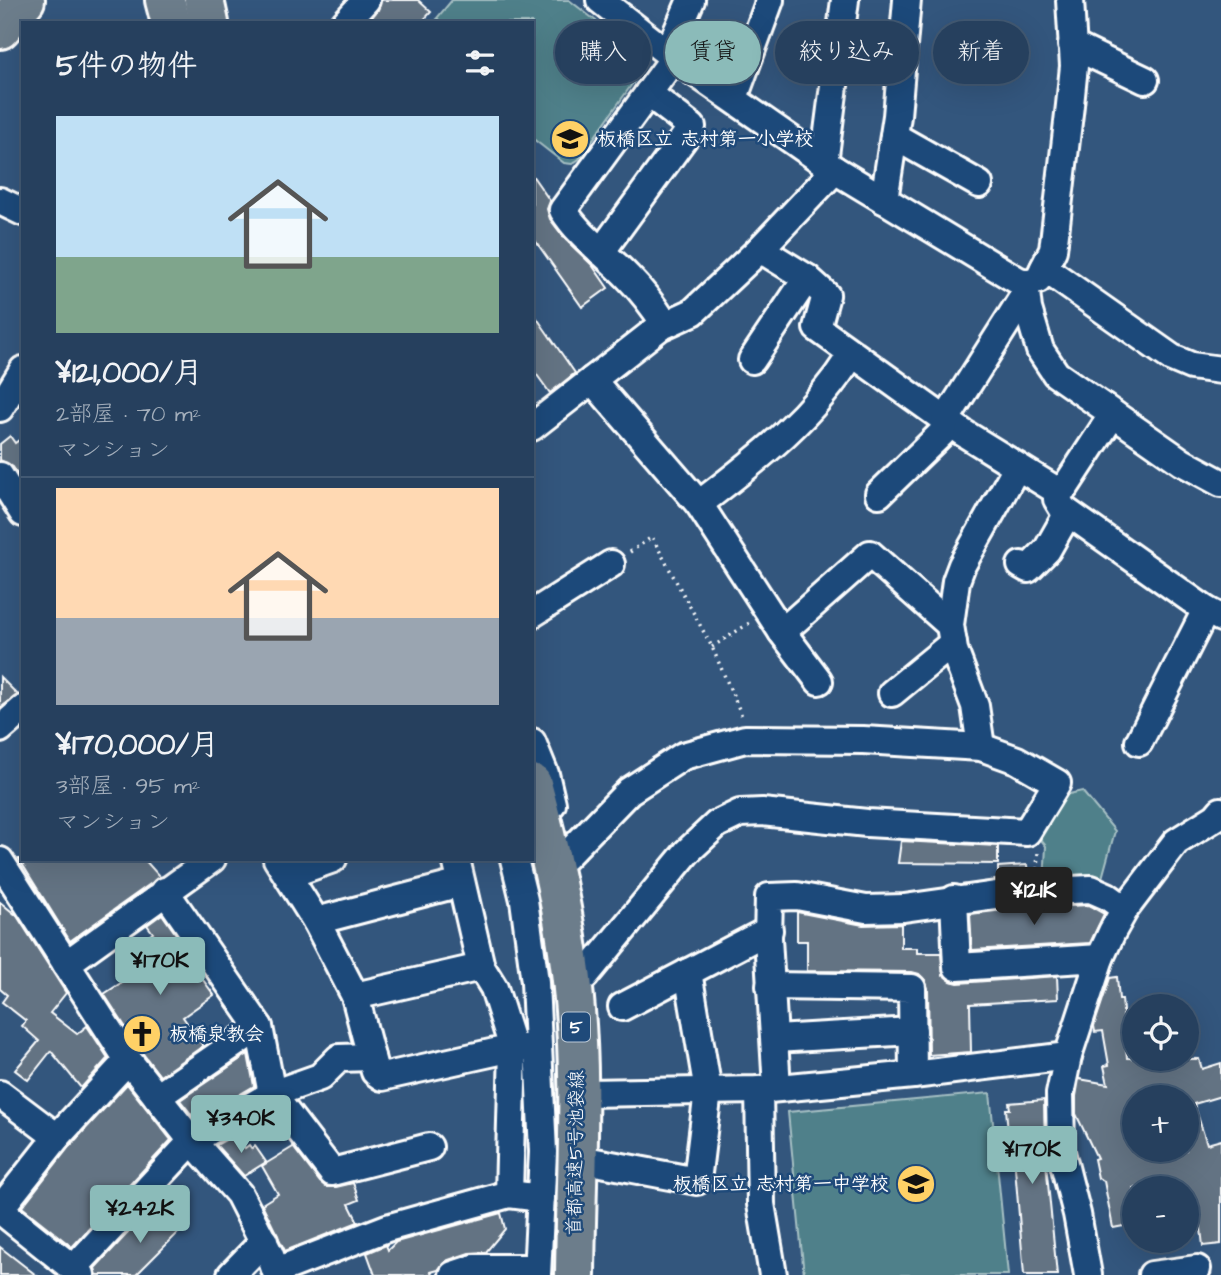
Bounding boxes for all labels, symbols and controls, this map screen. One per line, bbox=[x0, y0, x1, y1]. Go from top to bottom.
chip: 購入 bbox=[555, 21, 651, 84]
chip: 賃貸 bbox=[665, 21, 761, 84]
chip: 絞り込み bbox=[775, 21, 919, 84]
chip: 新着 bbox=[933, 21, 1029, 84]
icon: filters bbox=[461, 44, 499, 82]
text: 5件の物件 bbox=[56, 45, 197, 87]
school or university icon: 板橋区立 志村第一小学校 bbox=[549, 118, 591, 160]
place label: 板橋区立 志村第一小学校 bbox=[597, 126, 814, 153]
icon: home bbox=[215, 161, 341, 287]
text: ¥121,000/月 bbox=[56, 352, 203, 394]
text: 2部屋 · 70 m² bbox=[56, 398, 201, 430]
text: マンション bbox=[56, 434, 170, 466]
icon: home bbox=[215, 533, 341, 659]
text: ¥170,000/月 bbox=[56, 724, 219, 766]
text: 3部屋 · 95 m² bbox=[56, 770, 200, 802]
text: マンション bbox=[56, 806, 170, 838]
pin: ¥121K bbox=[985, 867, 1083, 927]
text: ¥121K bbox=[1011, 874, 1057, 906]
pin: ¥170K bbox=[111, 937, 209, 997]
text: ¥170K bbox=[131, 944, 189, 976]
map controls bbox=[1122, 994, 1199, 1253]
button: locate bbox=[1122, 994, 1199, 1071]
road number: 5 bbox=[562, 1012, 590, 1042]
church icon: 板橋泉教会 bbox=[121, 1013, 163, 1055]
place label: 板橋泉教会 bbox=[169, 1021, 264, 1048]
street label: 首都高速5号池袋線 bbox=[561, 1070, 591, 1236]
button: + bbox=[1122, 1085, 1199, 1162]
pin: ¥340K bbox=[192, 1096, 290, 1155]
text: ¥340K bbox=[207, 1102, 275, 1134]
pin: ¥170K bbox=[983, 1126, 1081, 1186]
text: ¥170K bbox=[1003, 1133, 1061, 1165]
school or university icon: 板橋区立 志村第一中学校 bbox=[895, 1163, 937, 1205]
place label: 板橋区立 志村第一中学校 bbox=[672, 1171, 889, 1198]
button: − bbox=[1122, 1176, 1199, 1253]
pin: ¥242K bbox=[91, 1186, 189, 1245]
text: ¥242K bbox=[106, 1192, 174, 1224]

